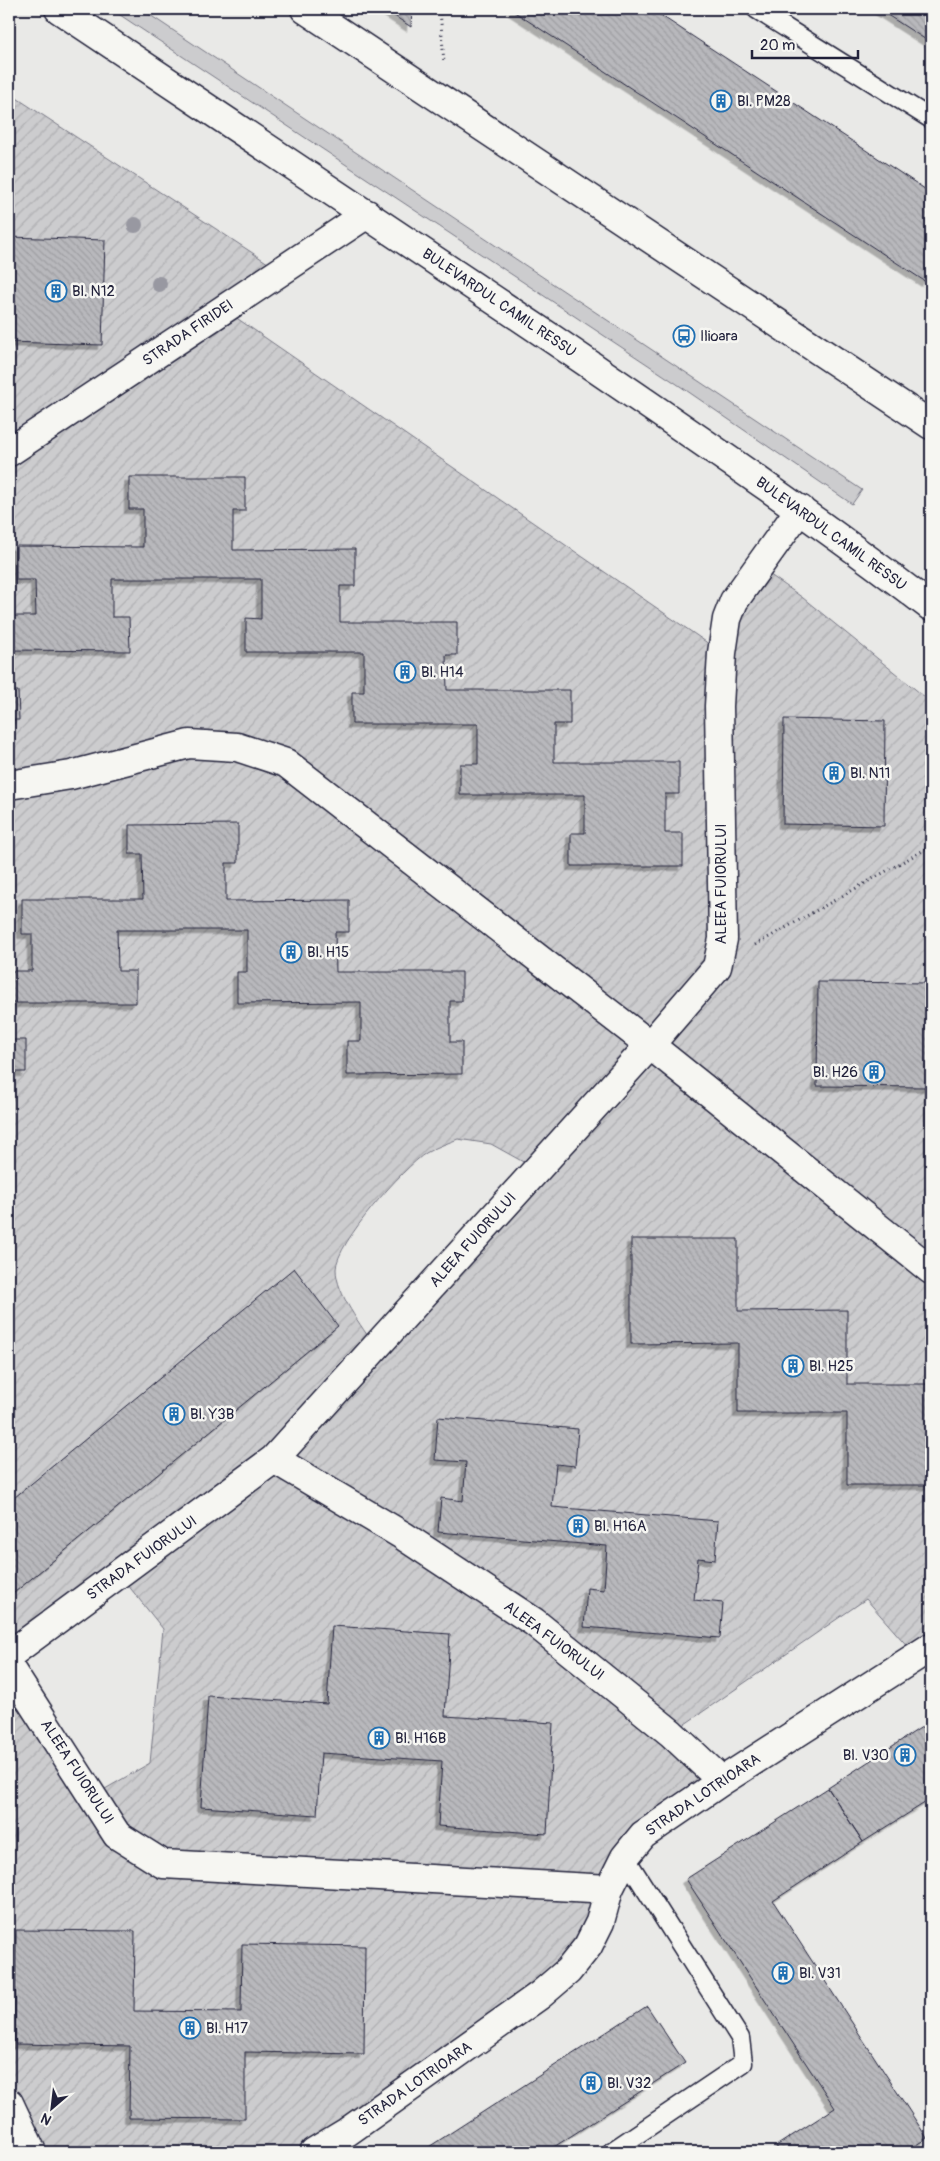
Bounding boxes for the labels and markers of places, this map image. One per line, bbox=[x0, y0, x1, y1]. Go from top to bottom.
building icon: Bl. PM28 bbox=[709, 89, 733, 113]
place label: Bl. PM28 bbox=[737, 92, 791, 111]
building icon: Bl. N12 bbox=[44, 279, 68, 303]
place label: Bl. N12 bbox=[72, 282, 115, 301]
bus stop icon: Ilioara bbox=[672, 324, 696, 348]
place label: Ilioara bbox=[700, 327, 738, 346]
building icon: Bl. H14 bbox=[393, 660, 417, 684]
place label: Bl. H14 bbox=[421, 663, 464, 682]
building icon: Bl. N11 bbox=[822, 761, 846, 785]
place label: Bl. N11 bbox=[850, 764, 890, 783]
building icon: Bl. H15 bbox=[279, 940, 303, 964]
place label: Bl. H15 bbox=[307, 943, 349, 962]
building icon: Bl. H26 bbox=[862, 1060, 886, 1084]
place label: Bl. H26 bbox=[813, 1063, 858, 1082]
building icon: Bl. H25 bbox=[781, 1354, 805, 1378]
place label: Bl. H25 bbox=[809, 1357, 854, 1376]
building icon: Bl. Y3B bbox=[162, 1402, 186, 1426]
place label: Bl. Y3B bbox=[190, 1405, 234, 1424]
building icon: Bl. H16A bbox=[566, 1514, 590, 1538]
place label: Bl. H16A bbox=[594, 1517, 647, 1536]
building icon: Bl. H16B bbox=[367, 1726, 391, 1750]
place label: Bl. H16B bbox=[395, 1729, 446, 1748]
building icon: Bl. V30 bbox=[893, 1743, 917, 1767]
place label: Bl. V30 bbox=[843, 1746, 889, 1765]
building icon: Bl. V31 bbox=[771, 1961, 795, 1985]
place label: Bl. V31 bbox=[799, 1964, 841, 1983]
building icon: Bl. H17 bbox=[178, 2016, 202, 2040]
place label: Bl. H17 bbox=[206, 2019, 248, 2038]
building icon: Bl. V32 bbox=[579, 2071, 603, 2095]
place label: Bl. V32 bbox=[607, 2074, 651, 2093]

